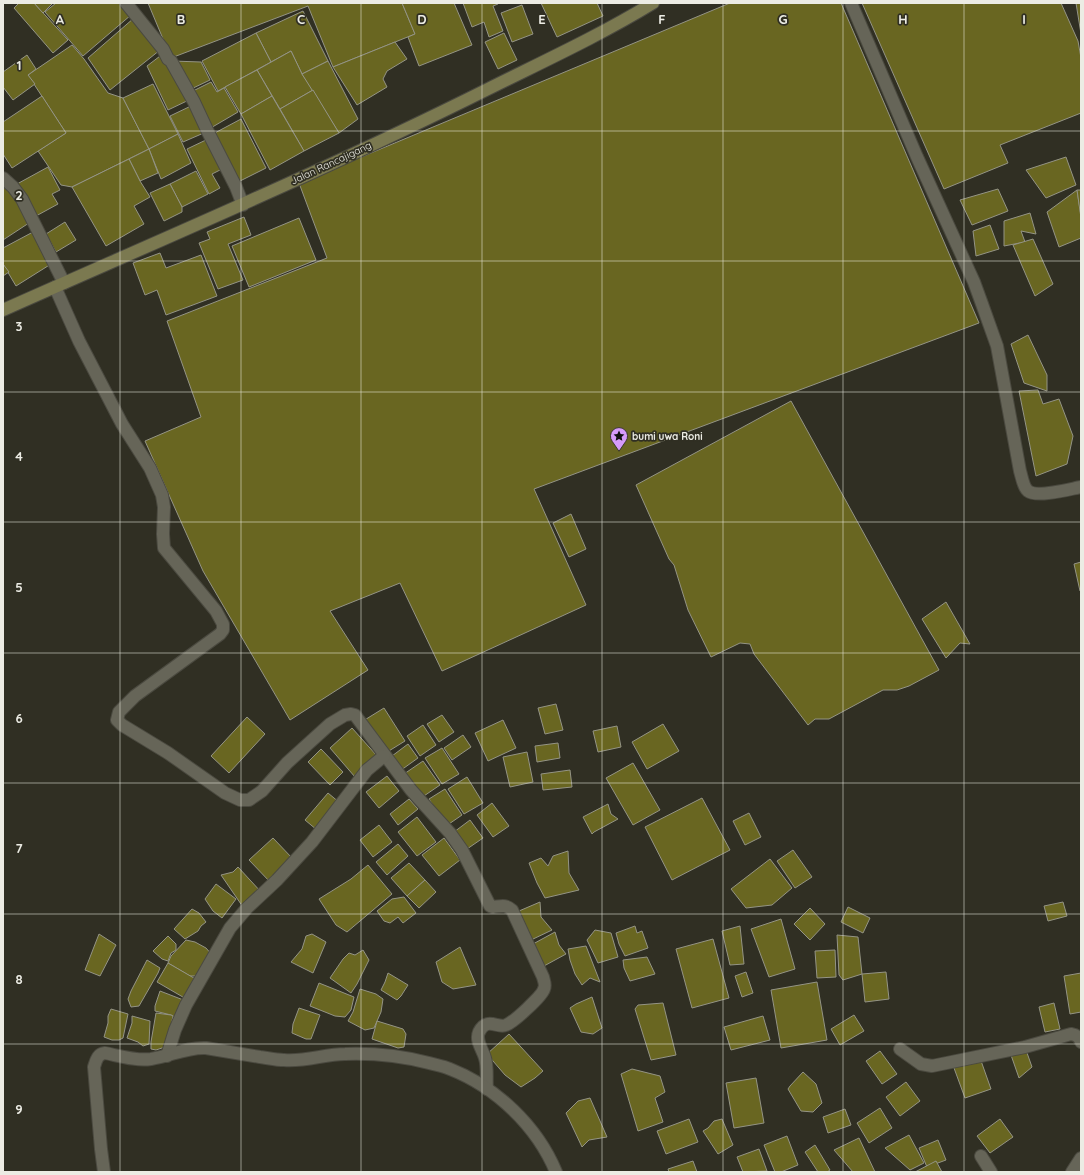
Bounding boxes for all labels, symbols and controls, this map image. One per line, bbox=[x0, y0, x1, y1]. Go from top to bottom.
text: A bbox=[56, 11, 65, 27]
text: B bbox=[177, 11, 185, 27]
text: C bbox=[297, 11, 305, 27]
text: D bbox=[417, 11, 427, 27]
text: E bbox=[538, 11, 546, 27]
text: F bbox=[658, 11, 666, 27]
text: G bbox=[778, 11, 788, 27]
text: H bbox=[898, 11, 908, 27]
text: I bbox=[1022, 11, 1026, 27]
text: 1 bbox=[16, 57, 22, 73]
street label: Jalan Rancajigang bbox=[289, 139, 373, 187]
text: 2 bbox=[15, 187, 23, 203]
text: 3 bbox=[16, 318, 23, 334]
place icon: bumi uwa Roni bbox=[609, 426, 629, 451]
place label: bumi uwa Roni bbox=[632, 430, 703, 443]
text: 4 bbox=[15, 448, 23, 464]
text: 5 bbox=[15, 579, 23, 595]
text: 6 bbox=[15, 710, 23, 726]
text: 7 bbox=[15, 840, 23, 856]
text: 8 bbox=[15, 971, 23, 987]
text: 9 bbox=[15, 1101, 23, 1117]

